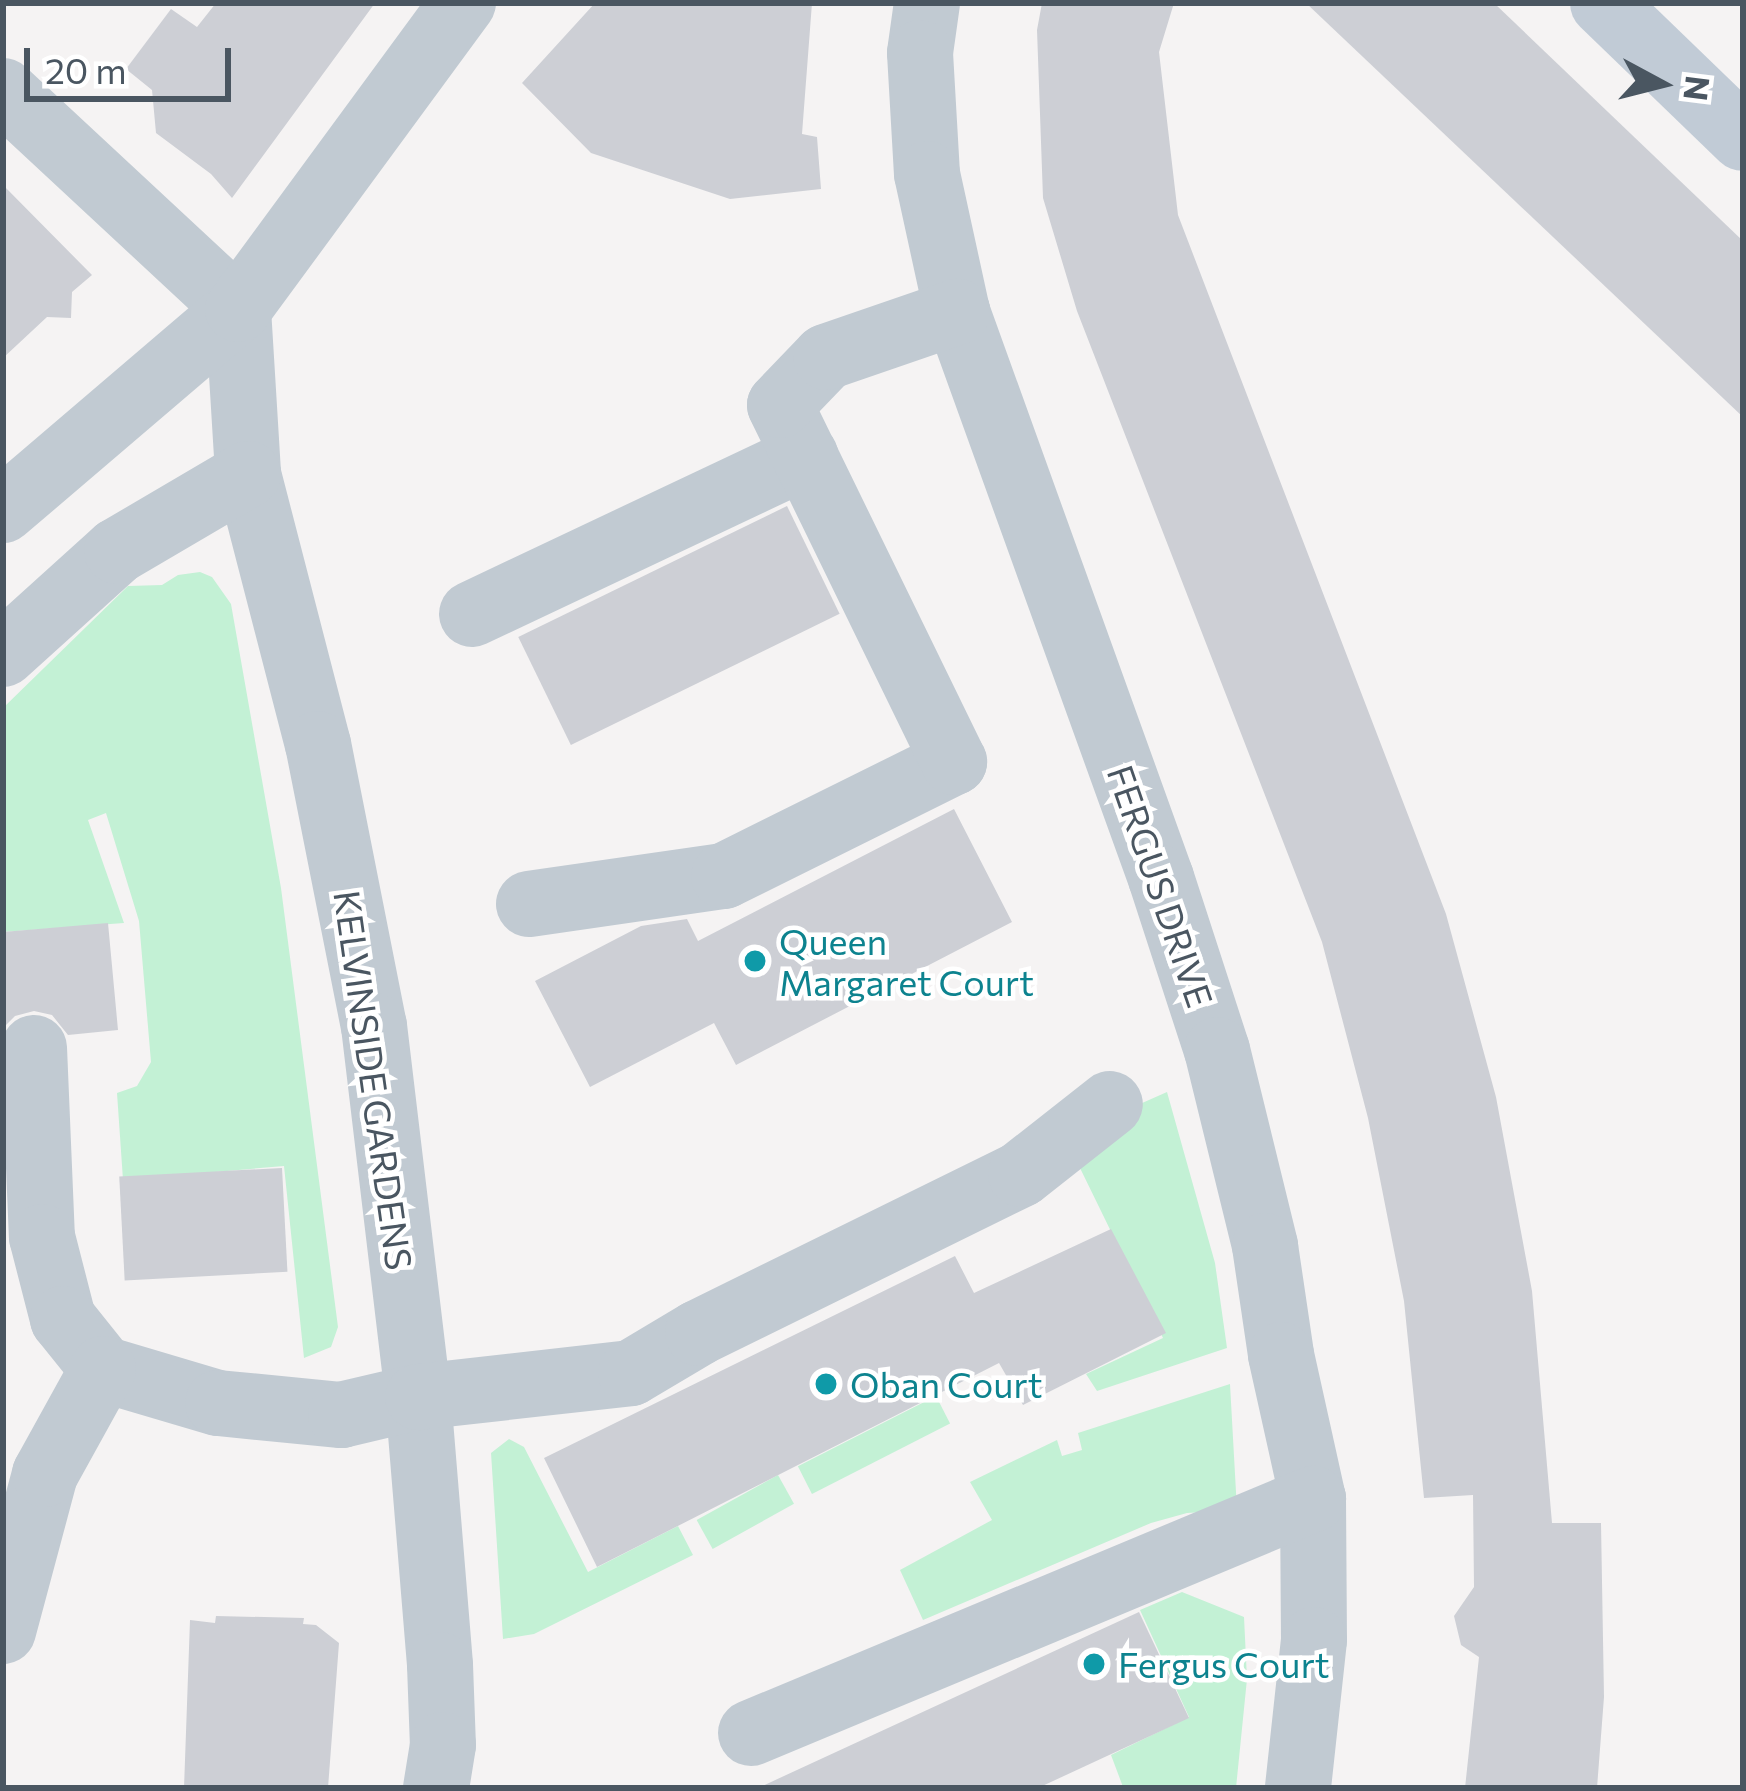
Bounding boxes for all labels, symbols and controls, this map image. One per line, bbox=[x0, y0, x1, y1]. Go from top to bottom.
scale bar bbox=[30, 24, 237, 98]
north arrow bbox=[1602, 24, 1722, 144]
text: 20 m bbox=[45, 47, 127, 91]
text: N bbox=[1676, 74, 1720, 103]
street label: FERGUS DRIVE bbox=[1099, 759, 1223, 1013]
street label: KELVINSIDE GARDENS bbox=[326, 888, 422, 1272]
place label: Queen Margaret Court bbox=[779, 918, 1034, 1003]
marker: Queen Margaret Court bbox=[742, 948, 768, 974]
place label: Oban Court bbox=[850, 1362, 1042, 1406]
marker: Oban Court bbox=[813, 1371, 839, 1397]
place label: Fergus Court bbox=[1118, 1642, 1330, 1686]
marker: Fergus Court bbox=[1081, 1651, 1107, 1677]

